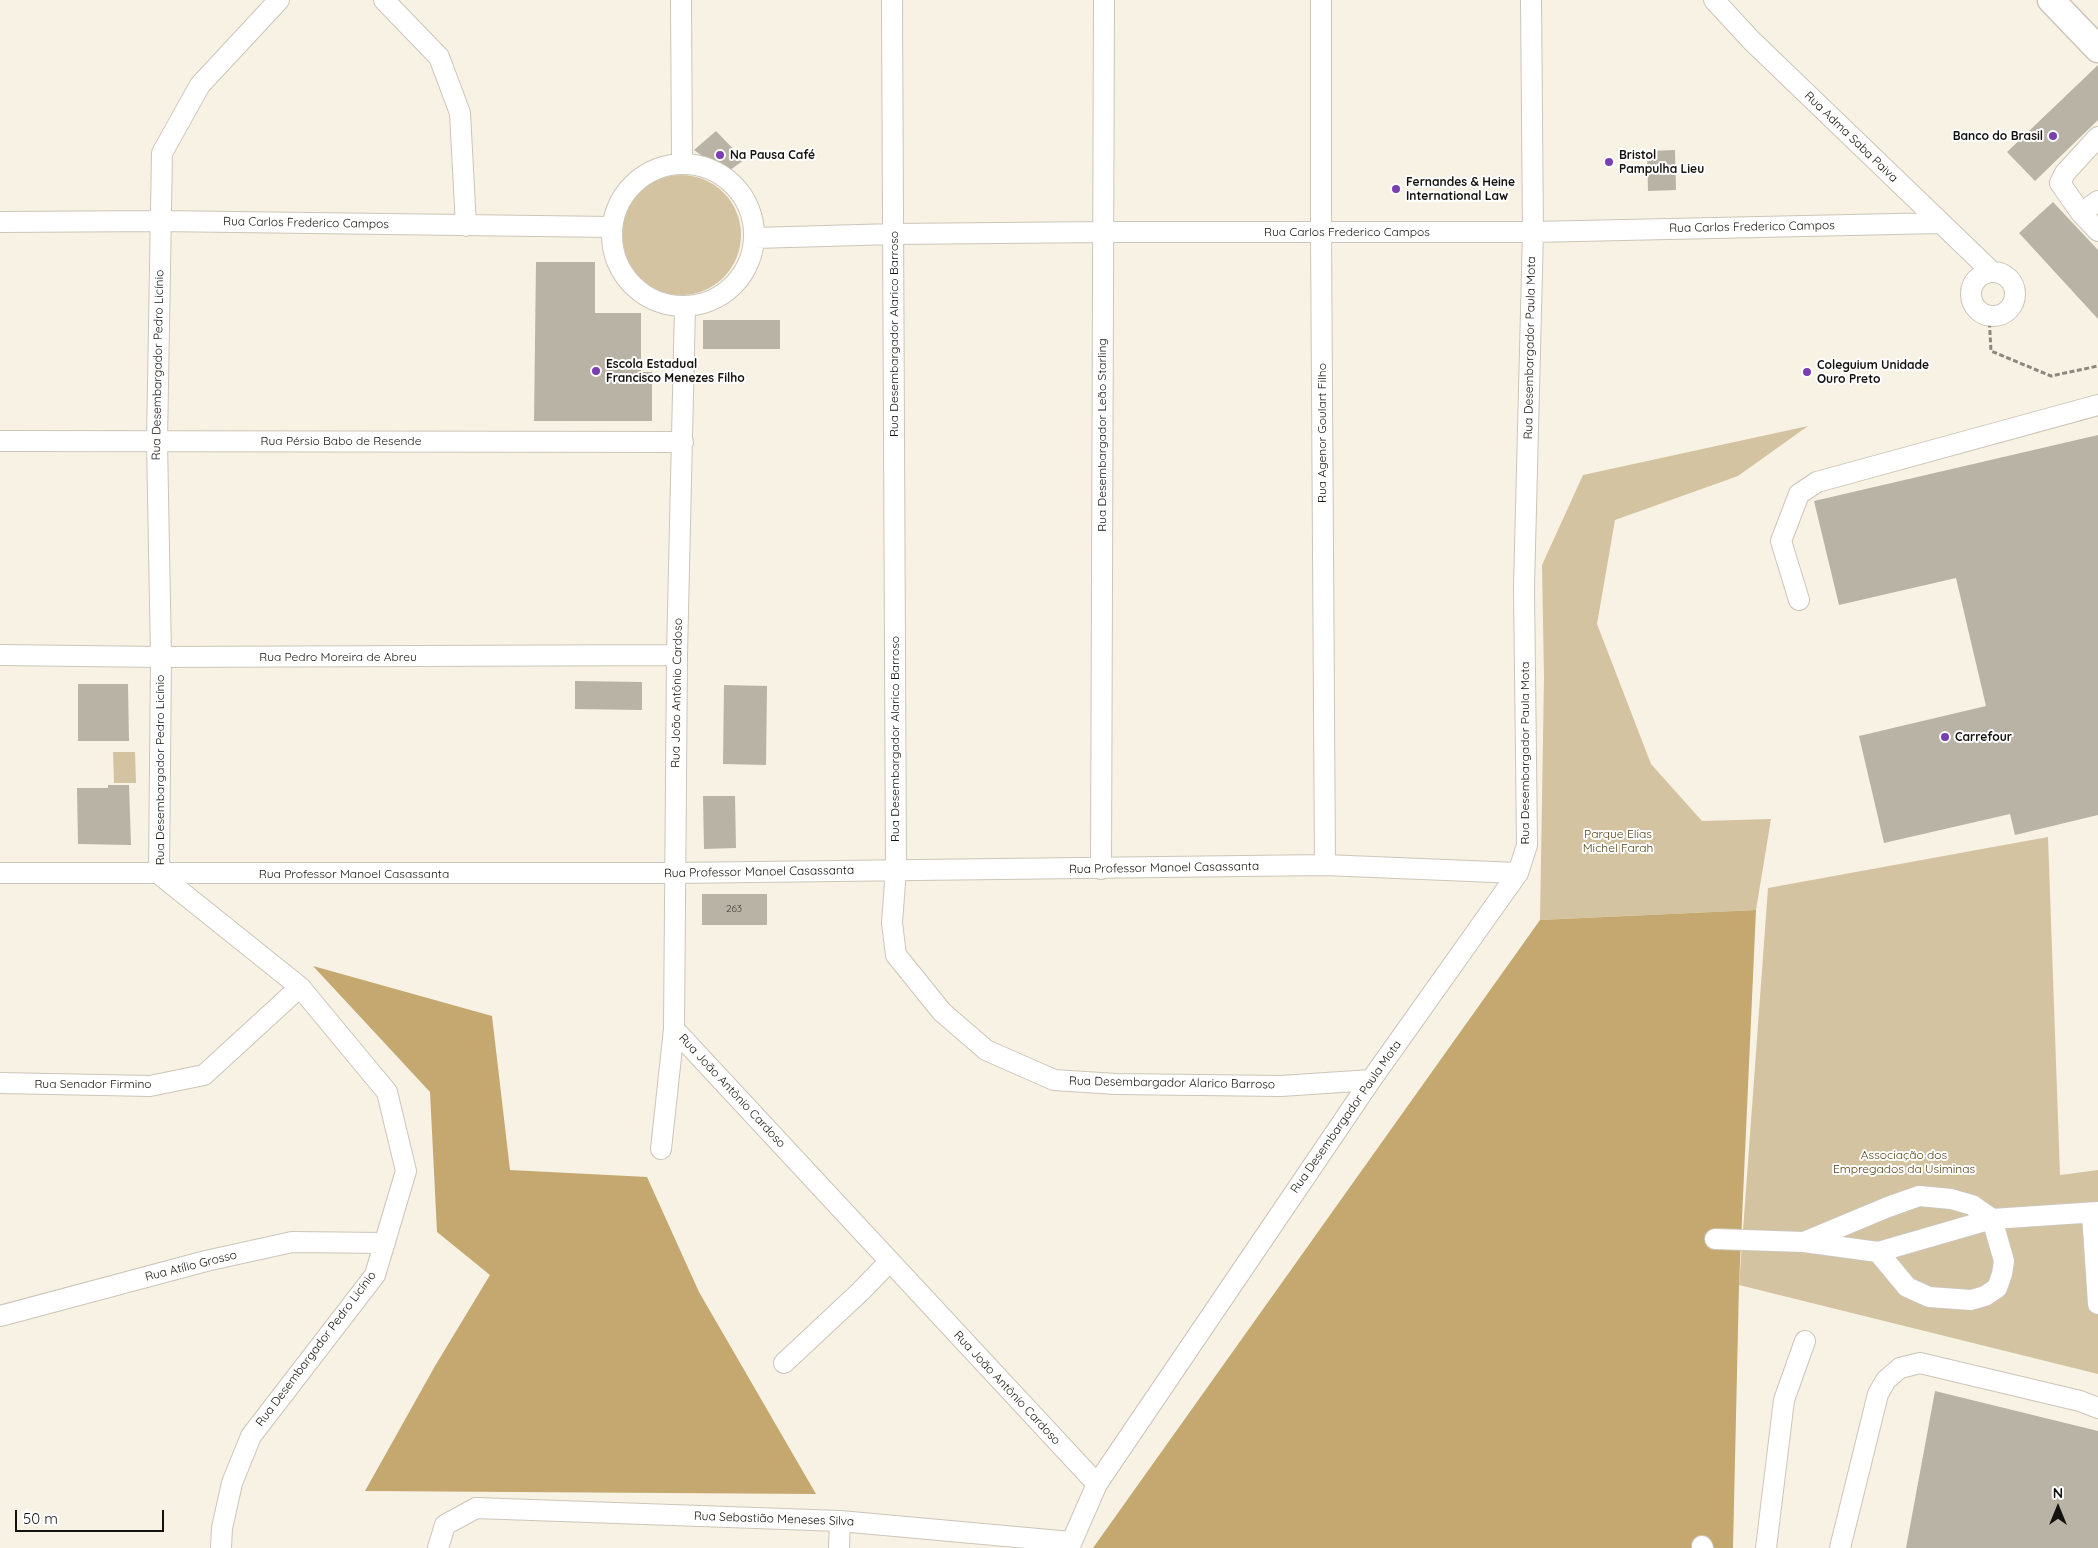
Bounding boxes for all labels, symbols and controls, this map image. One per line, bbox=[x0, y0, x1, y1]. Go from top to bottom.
street label: Rua Adma Saba Paiva bbox=[1801, 89, 1901, 185]
place label: Banco do Brasil bbox=[1953, 129, 2043, 143]
marker: Banco do Brasil bbox=[2047, 130, 2059, 142]
place label: Na Pausa Café bbox=[730, 148, 815, 162]
place label: Bristol Pampulha Lieu bbox=[1619, 148, 1704, 176]
marker: Na Pausa Café bbox=[714, 149, 726, 161]
marker: Bristol Pampulha Lieu bbox=[1603, 156, 1615, 168]
place label: Fernandes & Heine International Law bbox=[1406, 175, 1515, 203]
marker: Fernandes & Heine International Law bbox=[1390, 183, 1402, 195]
street label: Rua Carlos Frederico Campos bbox=[223, 214, 389, 232]
street label: Rua Carlos Frederico Campos bbox=[1669, 218, 1835, 236]
street label: Rua Carlos Frederico Campos bbox=[1264, 225, 1430, 239]
street label: Rua Desembargador Alarico Barroso bbox=[887, 231, 901, 437]
street label: Rua Desembargador Paula Mota bbox=[1521, 256, 1539, 440]
street label: Rua Desembargador Pedro Licínio bbox=[149, 270, 167, 460]
street label: Rua Desembargador Leão Starling bbox=[1095, 338, 1109, 532]
place label: Escola Estadual Francisco Menezes Filho bbox=[606, 357, 745, 385]
place label: Coleguium Unidade Ouro Preto bbox=[1817, 358, 1929, 386]
street label: Rua Agenor Goulart Filho bbox=[1315, 363, 1329, 503]
marker: Escola Estadual Francisco Menezes Filho bbox=[590, 365, 602, 377]
marker: Coleguium Unidade Ouro Preto bbox=[1801, 366, 1813, 378]
street label: Rua Pérsio Babo de Resende bbox=[261, 434, 421, 448]
street label: Rua João Antônio Cardoso bbox=[668, 618, 686, 768]
street label: Rua Desembargador Alarico Barroso bbox=[888, 636, 902, 842]
street label: Rua Pedro Moreira de Abreu bbox=[259, 650, 417, 664]
street label: Rua Desembargador Paula Mota bbox=[1518, 661, 1532, 845]
street label: Rua Desembargador Pedro Licínio bbox=[153, 675, 167, 865]
place label: Carrefour bbox=[1955, 730, 2012, 744]
marker: Carrefour bbox=[1939, 731, 1951, 743]
park label: Parque Elias Michel Farah bbox=[1583, 827, 1653, 855]
street label: Rua Professor Manoel Casassanta bbox=[1069, 859, 1259, 877]
street label: Rua Professor Manoel Casassanta bbox=[664, 863, 854, 881]
street label: Rua Professor Manoel Casassanta bbox=[259, 867, 449, 881]
house number: 263 bbox=[726, 903, 742, 915]
street label: Rua João Antônio Cardoso bbox=[676, 1031, 788, 1151]
street label: Rua Desembargador Paula Mota bbox=[1288, 1038, 1404, 1196]
street label: Rua Desembargador Alarico Barroso bbox=[1069, 1074, 1275, 1092]
street label: Rua Senador Firmino bbox=[34, 1077, 152, 1091]
park label: Associação dos Empregados da Usiminas bbox=[1833, 1148, 1975, 1176]
street label: Rua Atílio Grosso bbox=[144, 1248, 238, 1284]
street label: Rua Desembargador Pedro Licínio bbox=[253, 1269, 379, 1429]
street label: Rua João Antônio Cardoso bbox=[951, 1328, 1063, 1448]
north arrow bbox=[2033, 1483, 2083, 1533]
text: N bbox=[2053, 1484, 2063, 1502]
scale bar bbox=[18, 1500, 166, 1532]
text: 50 m bbox=[23, 1509, 58, 1528]
street label: Rua Sebastião Meneses Silva bbox=[694, 1509, 854, 1529]

